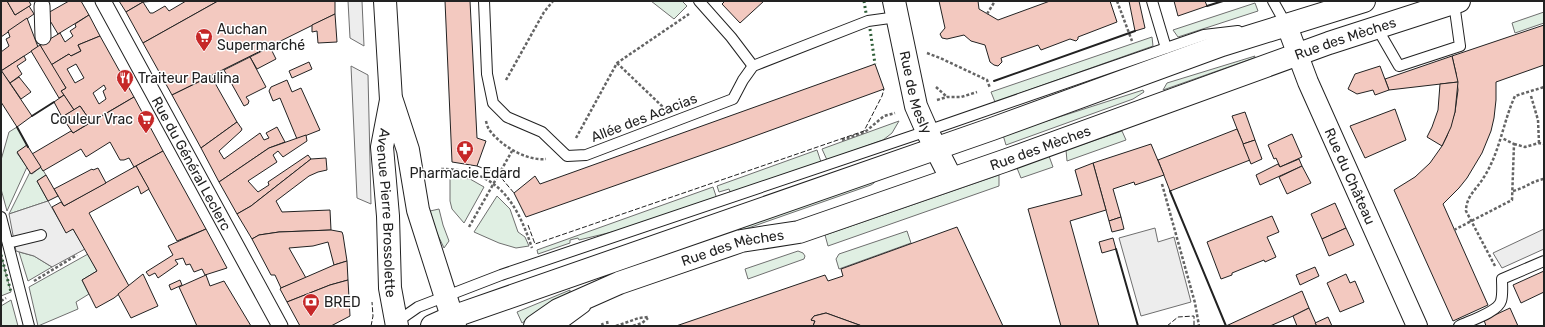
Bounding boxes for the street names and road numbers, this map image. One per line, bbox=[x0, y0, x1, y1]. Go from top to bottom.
street label: Rue des Mèches bbox=[1292, 13, 1398, 63]
street label: Rue de Mesly bbox=[896, 49, 936, 137]
street label: Allée des Acacias bbox=[588, 90, 700, 146]
street label: Rue du Général Leclerc bbox=[148, 93, 235, 234]
street label: Rue des Mèches bbox=[988, 122, 1093, 174]
street label: Rue du Château bbox=[1321, 125, 1379, 227]
street label: Avenue Pierre Brossolette bbox=[373, 127, 400, 299]
street label: Rue des Mèches bbox=[679, 226, 785, 269]

